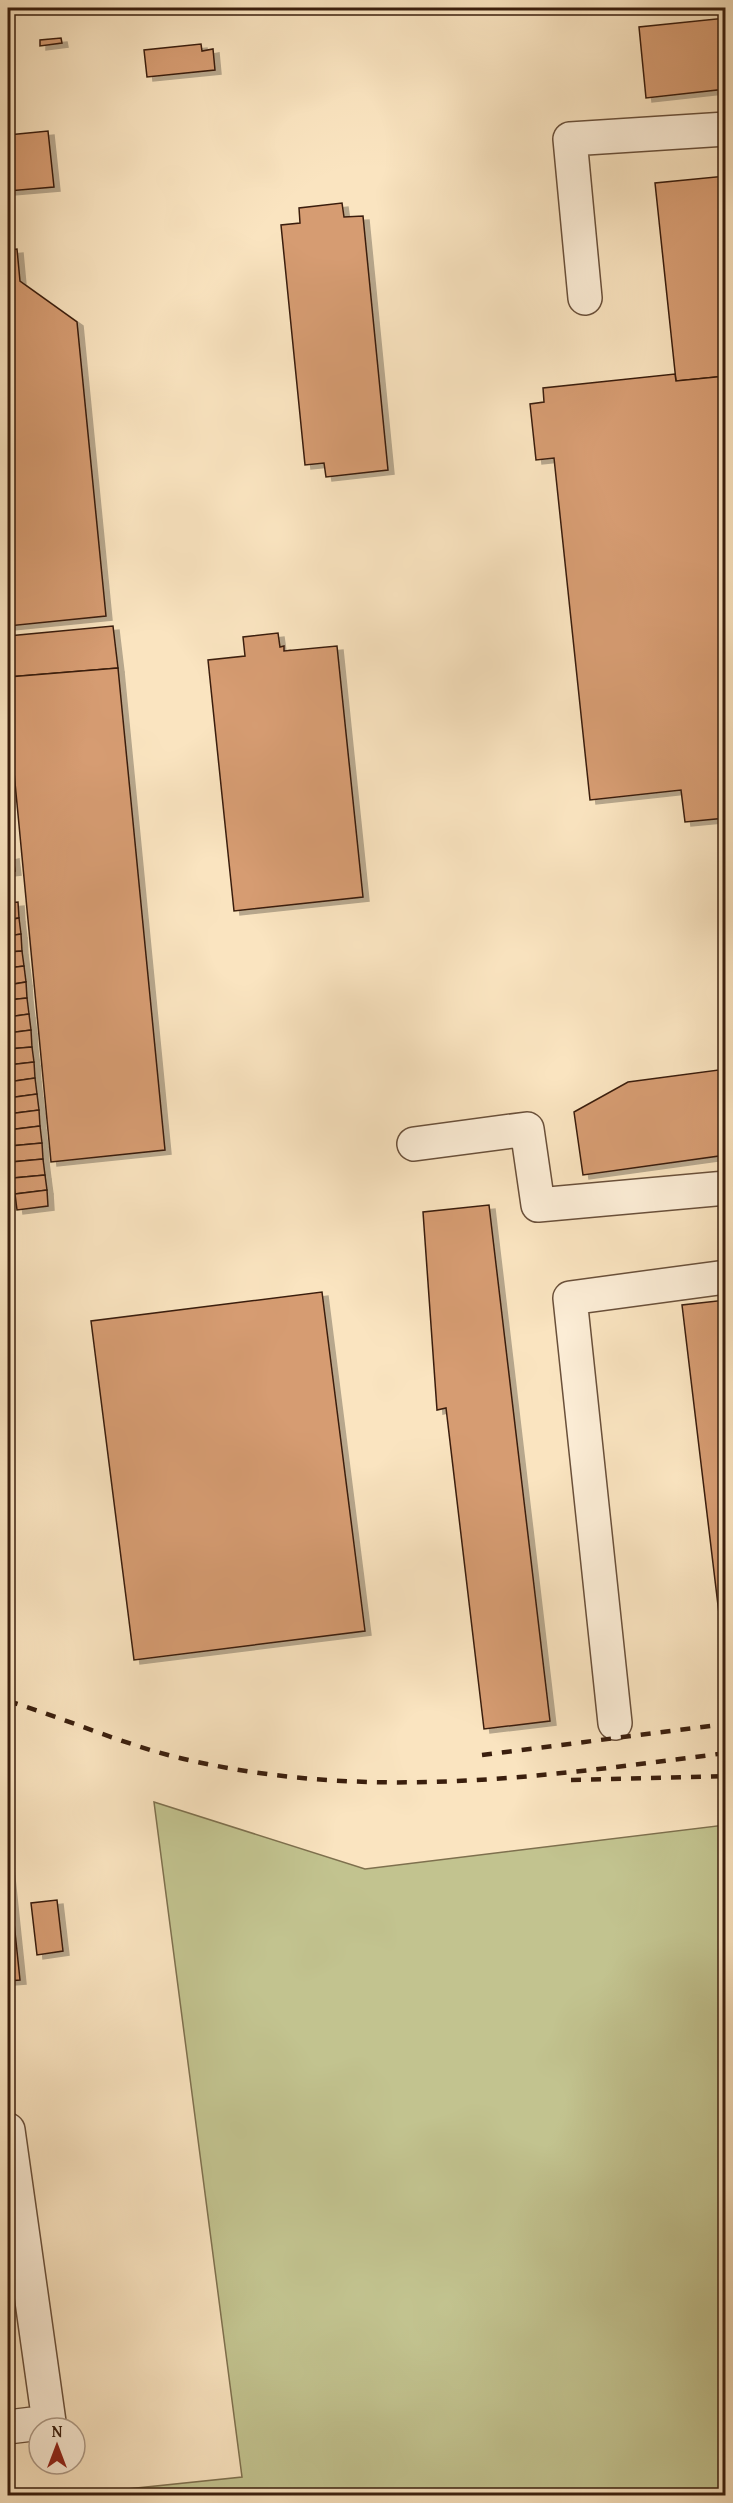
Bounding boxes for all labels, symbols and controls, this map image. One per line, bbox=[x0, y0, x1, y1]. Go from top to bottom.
north arrow bbox=[27, 2416, 87, 2476]
text: N bbox=[52, 2419, 63, 2443]

